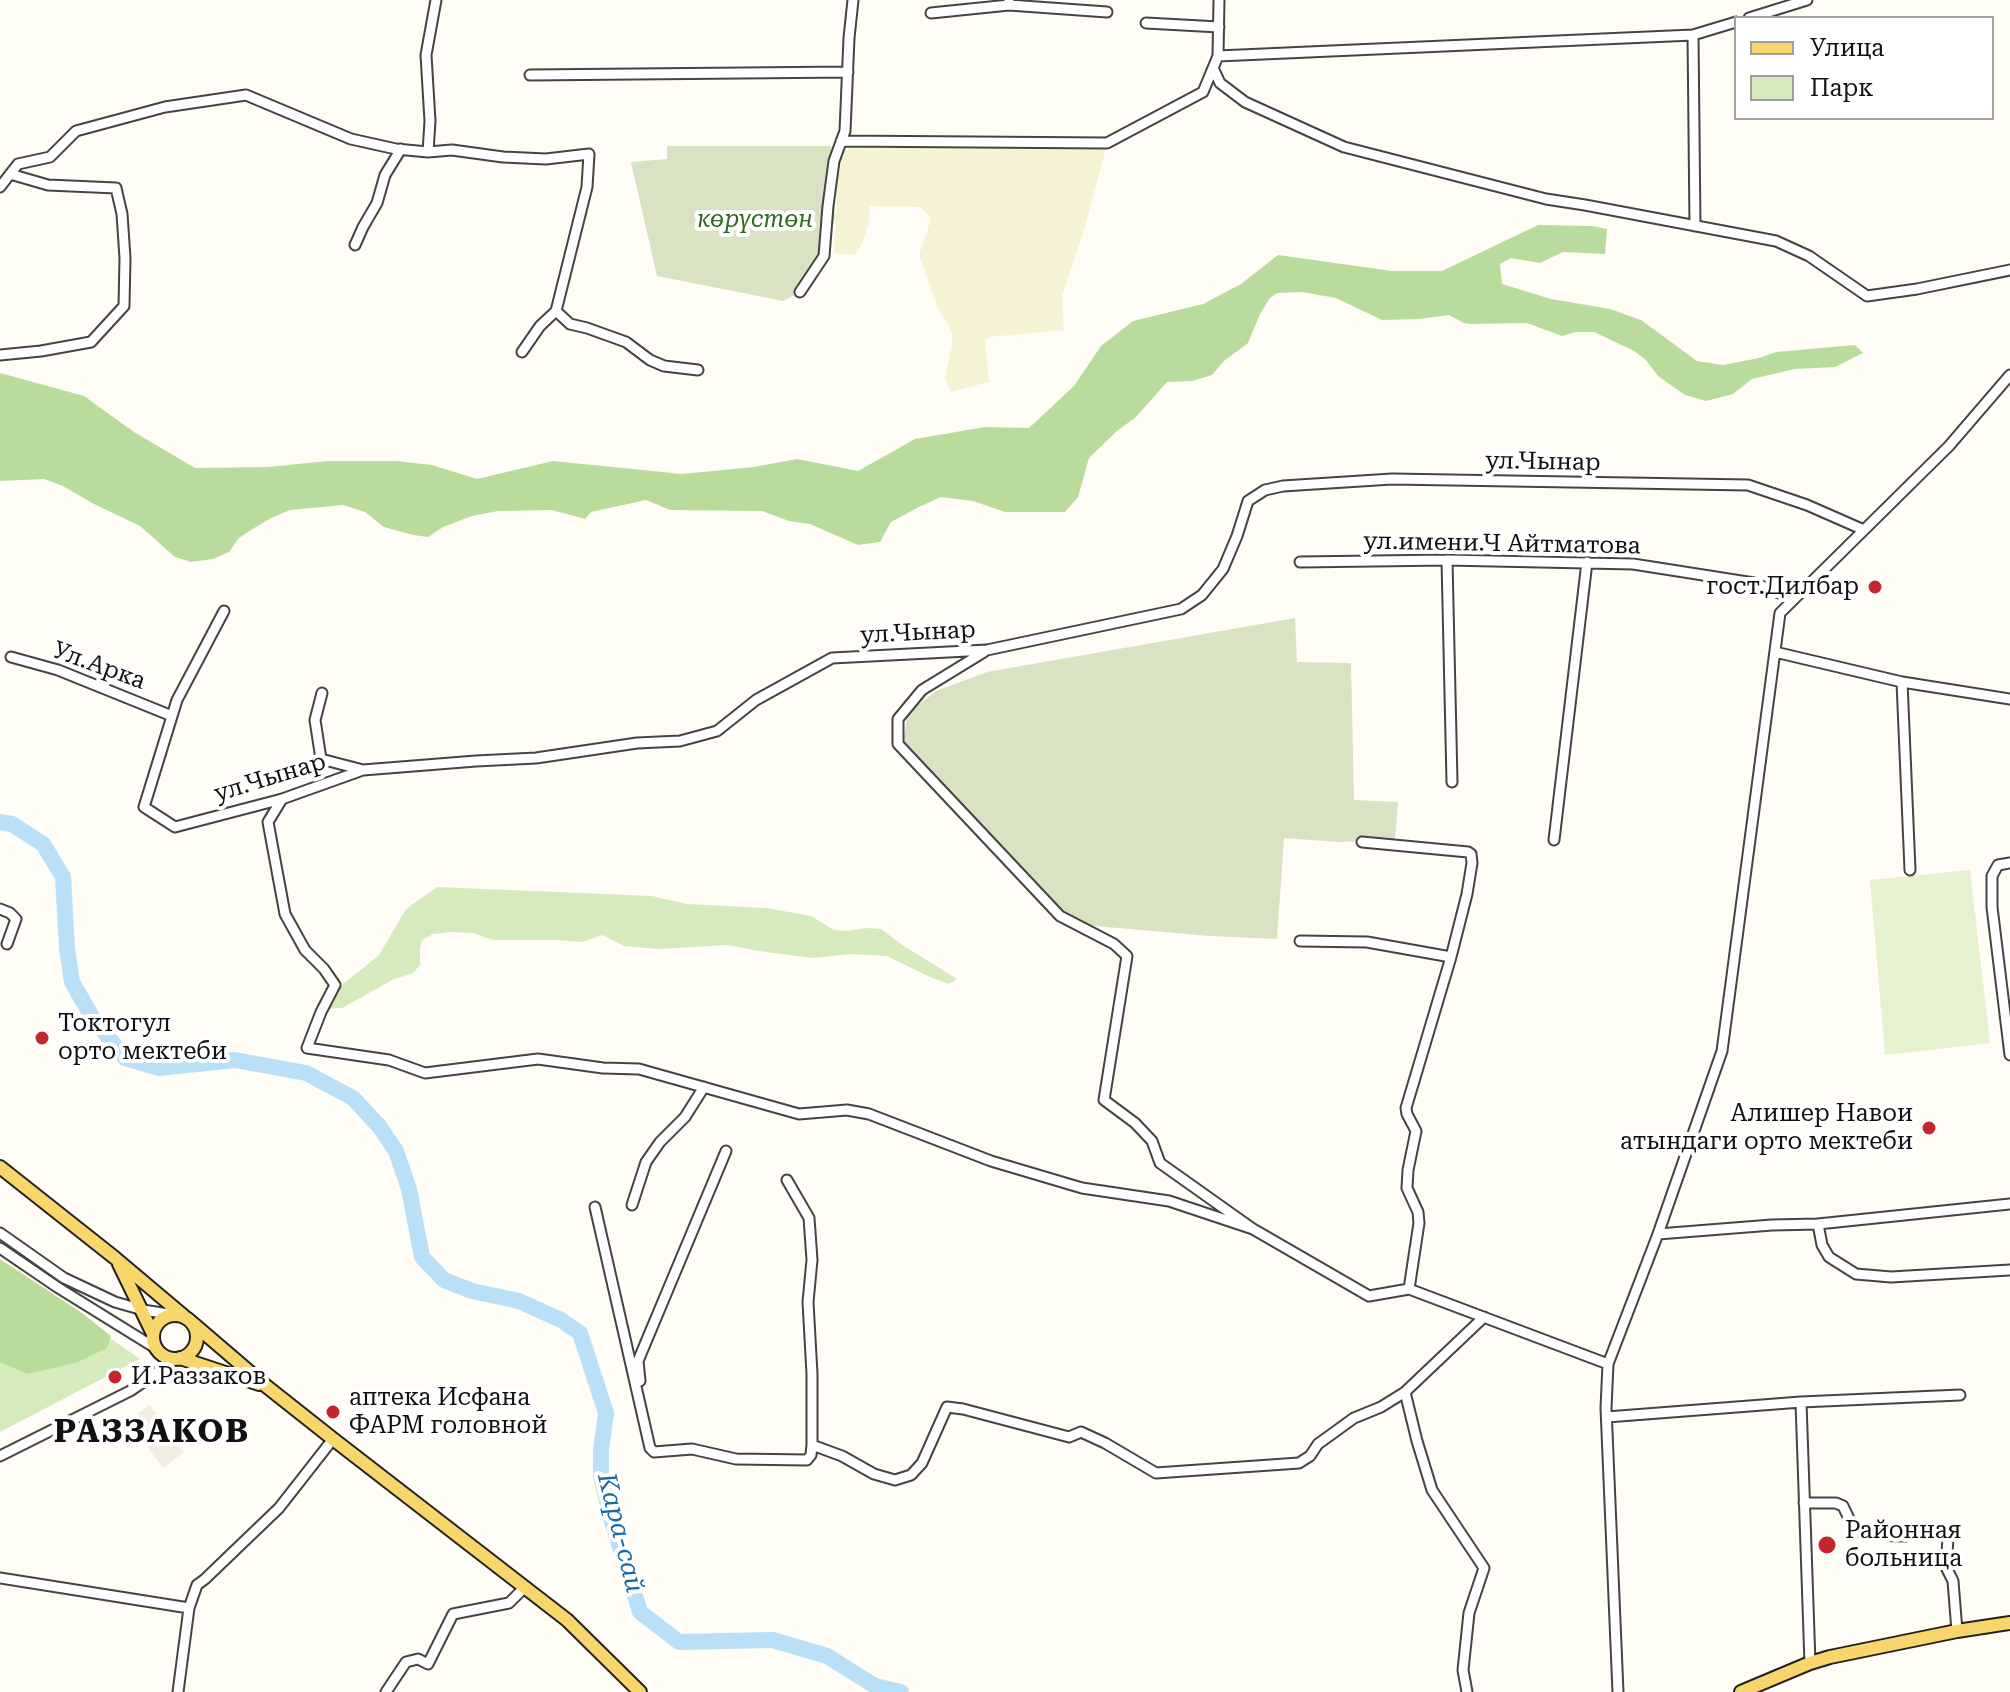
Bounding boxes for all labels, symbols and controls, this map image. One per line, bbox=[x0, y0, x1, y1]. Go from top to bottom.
legend bbox=[1734, 16, 1994, 120]
text: Улица bbox=[1810, 34, 1884, 62]
text: Парк bbox=[1810, 74, 1873, 102]
park label: көрүстөн bbox=[697, 206, 813, 234]
street label: ул.Чынар bbox=[1485, 447, 1601, 477]
street label: ул.имени.Ч Айтматова bbox=[1363, 527, 1641, 561]
place label: гост.Дилбар bbox=[1706, 573, 1859, 601]
marker: гост.Дилбар bbox=[1866, 578, 1884, 596]
street label: ул.Чынар bbox=[860, 616, 976, 650]
street label: Ул.Арка bbox=[49, 636, 149, 696]
street label: ул.Чынар bbox=[211, 747, 329, 809]
place label: Токтогул орто мектеби bbox=[58, 1010, 227, 1066]
marker: Токтогул орто мектеби bbox=[33, 1029, 51, 1047]
place label: Алишер Навои атындаги орто мектеби bbox=[1620, 1100, 1913, 1156]
marker: Алишер Навои атындаги орто мектеби bbox=[1920, 1119, 1938, 1137]
place label: И.Раззаков bbox=[131, 1363, 266, 1391]
marker: И.Раззаков bbox=[106, 1368, 124, 1386]
place label: аптека Исфана ФАРМ головной bbox=[349, 1384, 547, 1440]
marker: аптека Исфана ФАРМ головной bbox=[324, 1403, 342, 1421]
district label: РАЗЗАКОВ bbox=[54, 1414, 250, 1452]
water label: Кара-сай bbox=[590, 1470, 650, 1596]
place label: Районная больница bbox=[1845, 1517, 1962, 1573]
marker: Районная больница bbox=[1816, 1534, 1838, 1556]

